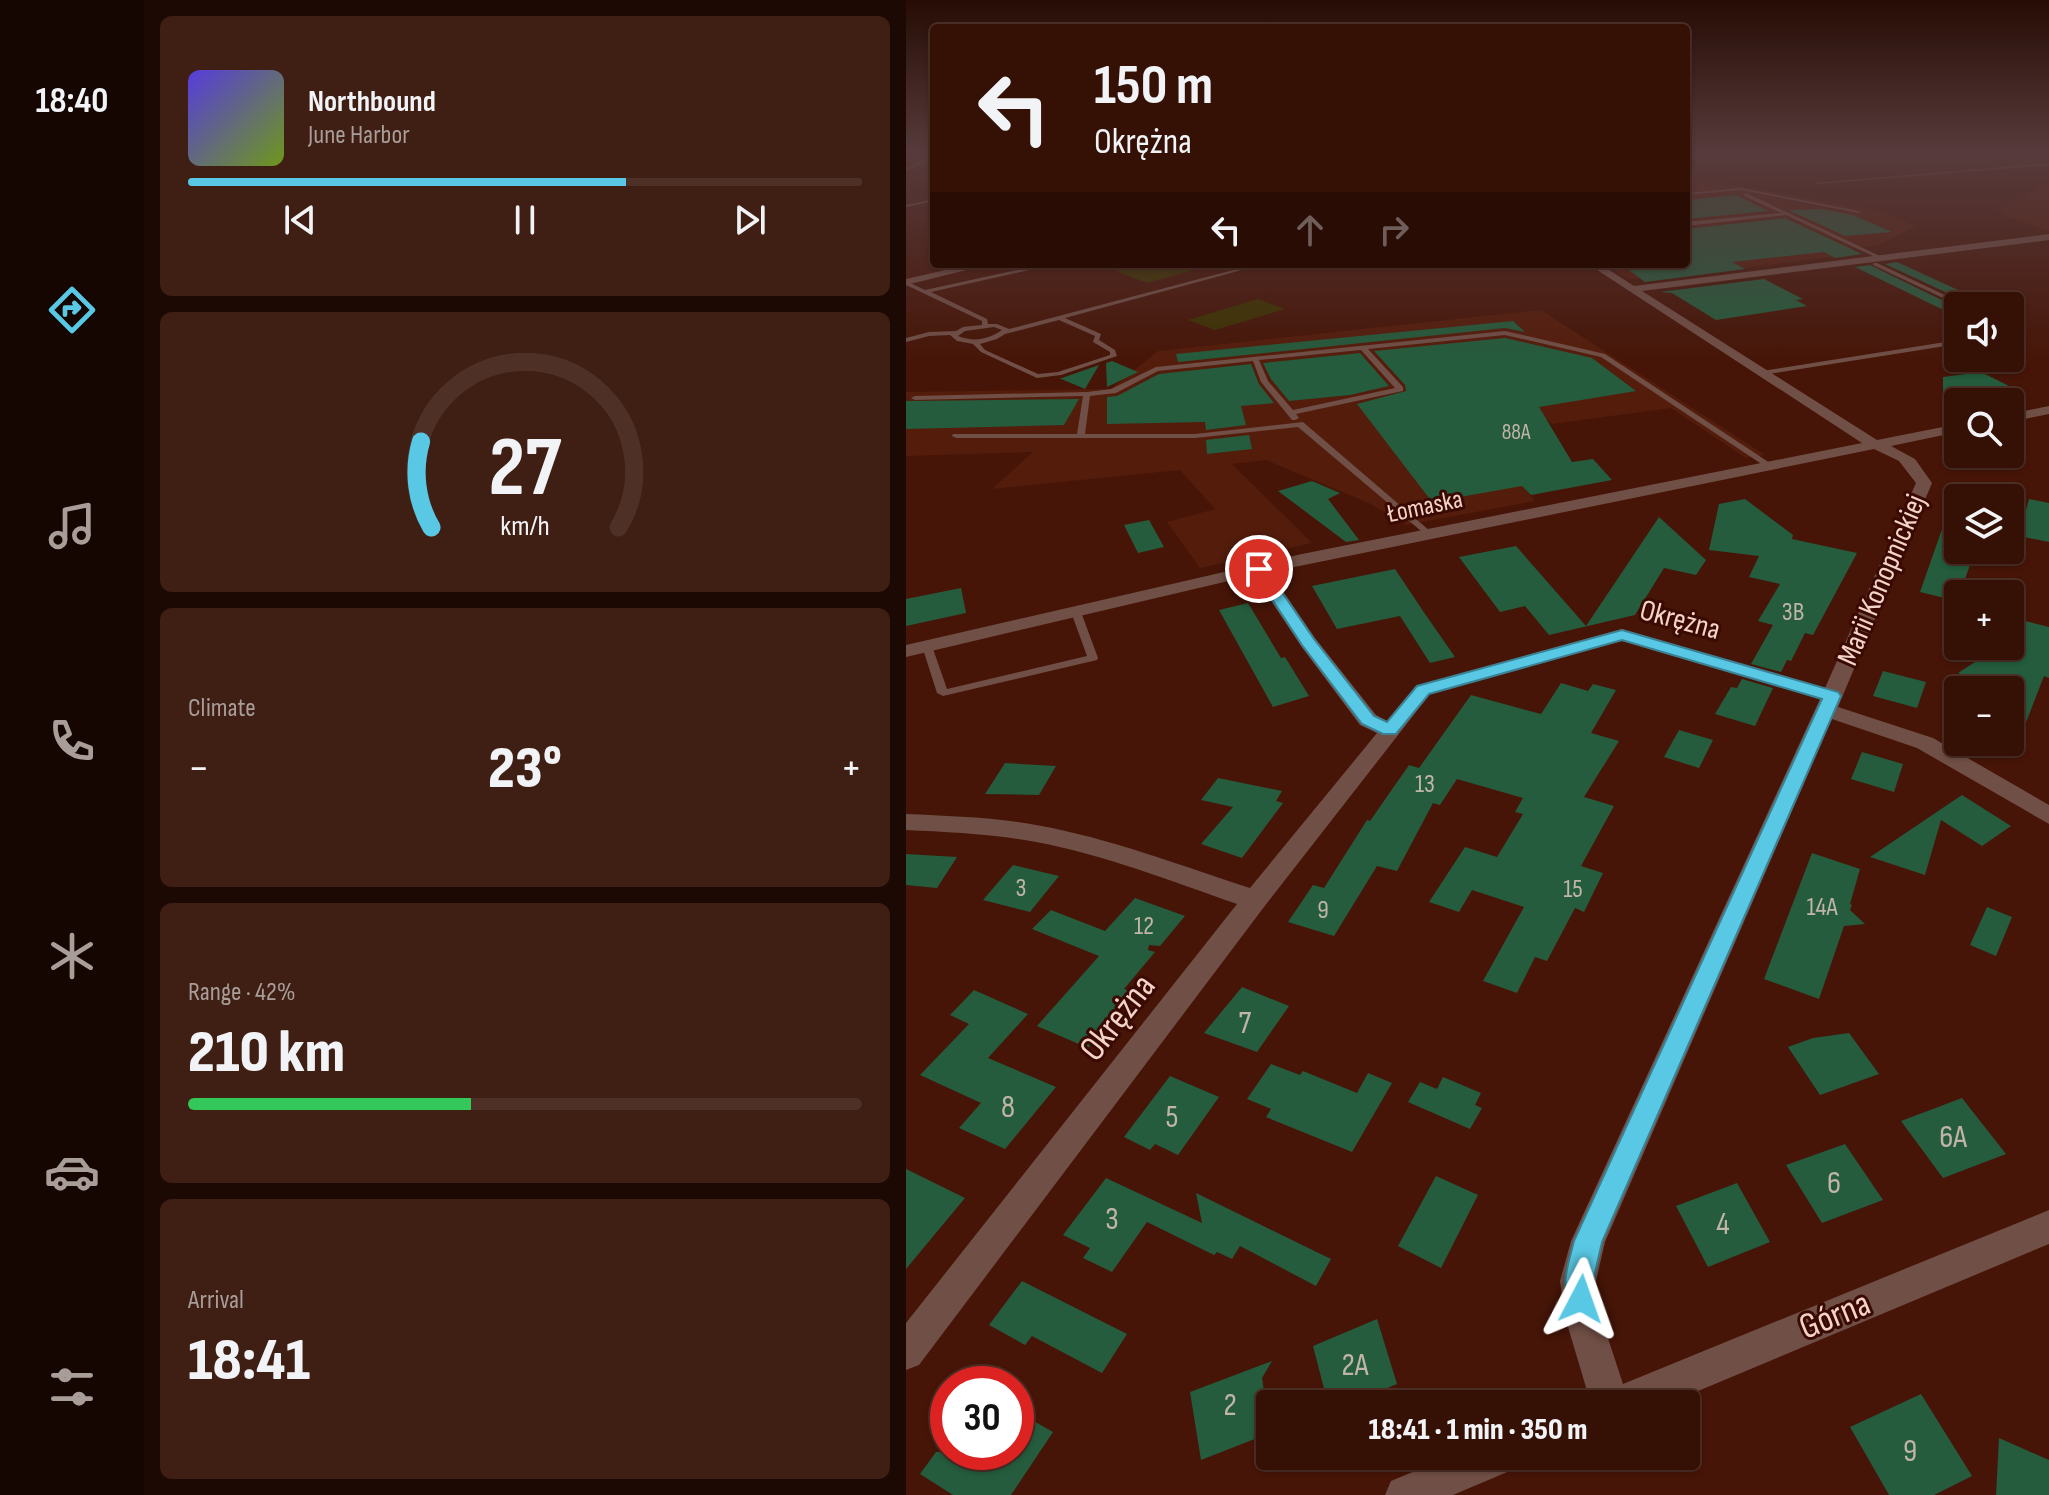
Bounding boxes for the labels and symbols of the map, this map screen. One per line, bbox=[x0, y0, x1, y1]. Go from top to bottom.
house number: 88A bbox=[1502, 419, 1531, 446]
street label: Łomaska bbox=[1384, 484, 1465, 530]
street label: Marii Konopnickiej bbox=[1830, 489, 1934, 671]
pin bbox=[1225, 535, 1293, 603]
street label: Okrężna bbox=[1636, 592, 1724, 648]
house number: 3B bbox=[1782, 597, 1804, 628]
house number: 13 bbox=[1415, 769, 1435, 800]
house number: 3 bbox=[1016, 873, 1026, 904]
house number: 15 bbox=[1563, 874, 1583, 905]
house number: 14A bbox=[1806, 892, 1838, 923]
house number: 9 bbox=[1317, 895, 1329, 926]
house number: 12 bbox=[1134, 911, 1154, 942]
street label: Okrężna bbox=[1071, 966, 1165, 1070]
house number: 7 bbox=[1239, 1004, 1252, 1043]
house number: 8 bbox=[1001, 1088, 1015, 1127]
house number: 5 bbox=[1166, 1098, 1178, 1137]
house number: 6A bbox=[1939, 1118, 1967, 1157]
house number: 6 bbox=[1827, 1164, 1841, 1203]
house number: 3 bbox=[1105, 1200, 1119, 1239]
house number: 4 bbox=[1716, 1205, 1730, 1244]
position arrow bbox=[1539, 1257, 1623, 1341]
street label: Górna bbox=[1793, 1282, 1877, 1350]
house number: 2A bbox=[1342, 1346, 1369, 1385]
speed limit sign: 30 bbox=[930, 1366, 1034, 1470]
house number: 2 bbox=[1223, 1386, 1237, 1425]
house number: 9 bbox=[1903, 1432, 1917, 1471]

